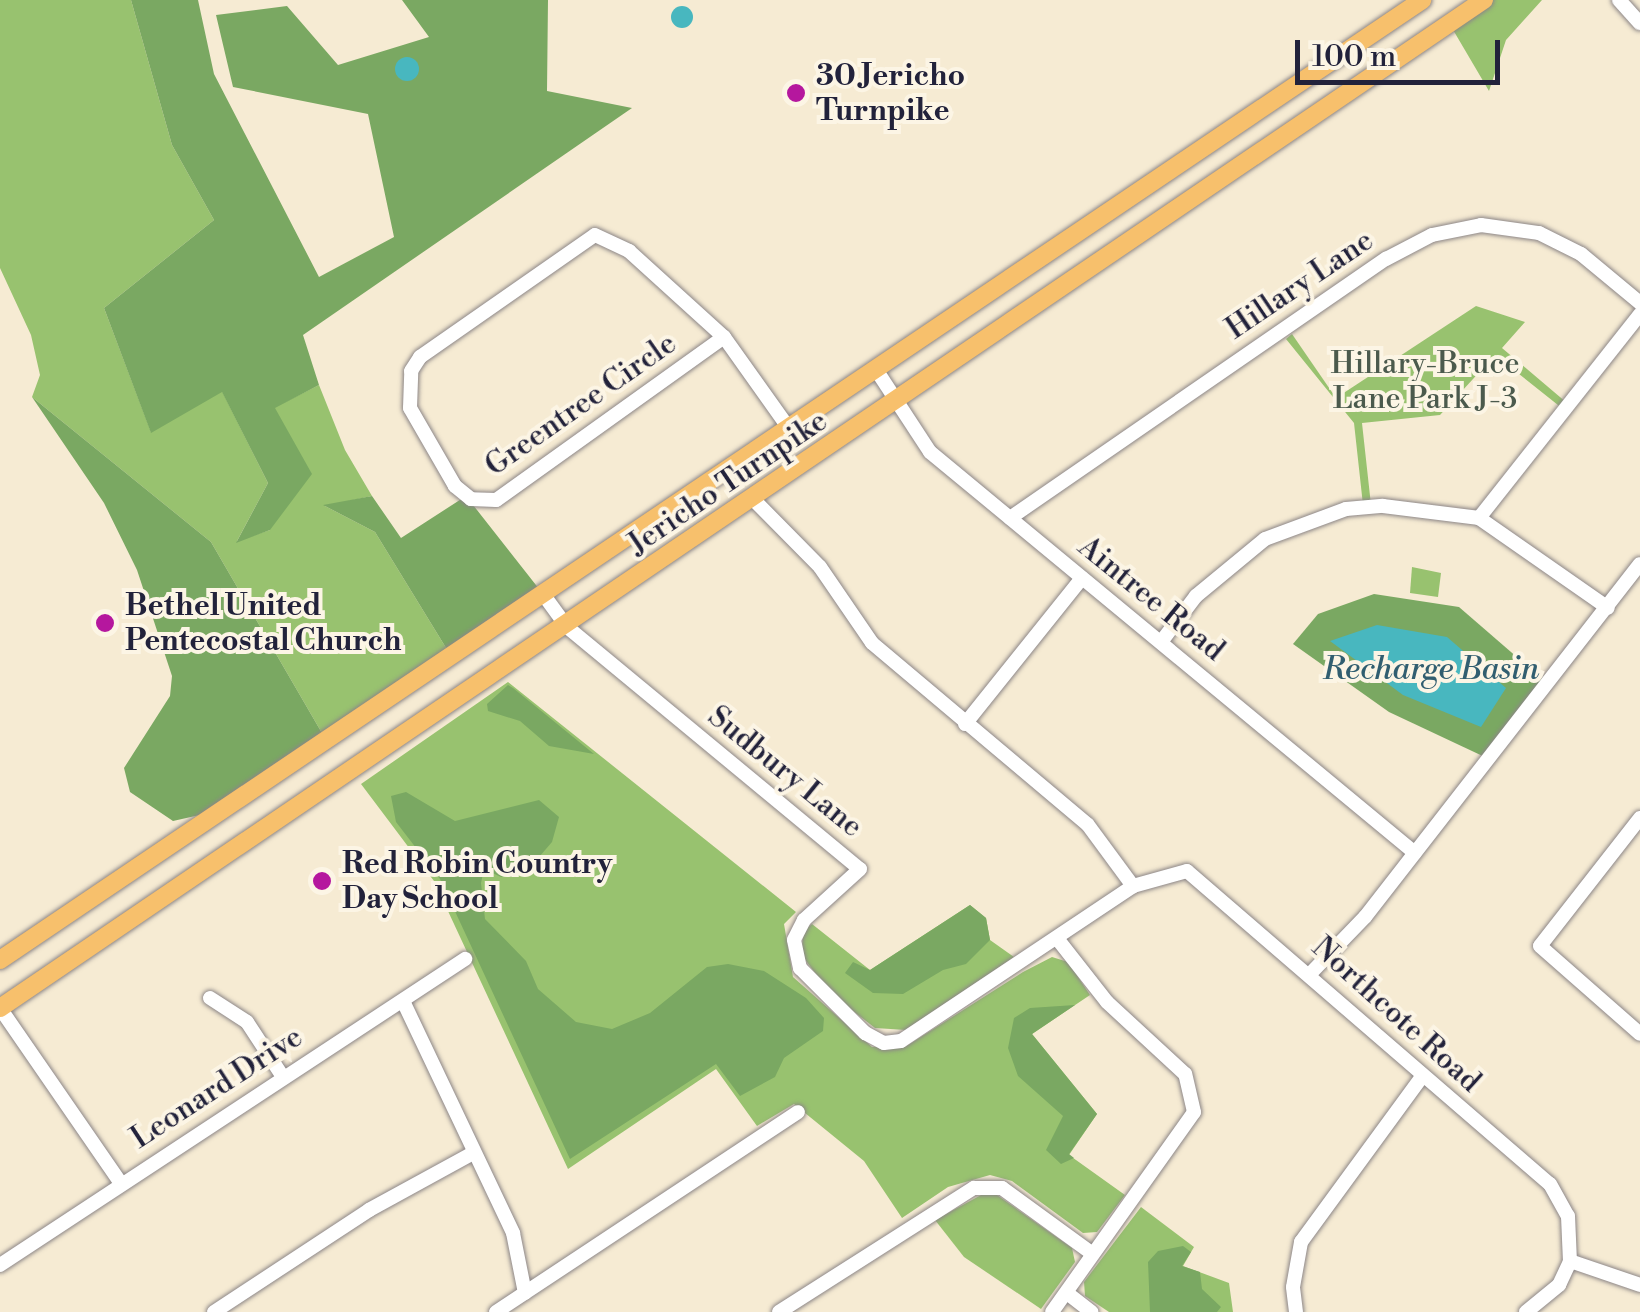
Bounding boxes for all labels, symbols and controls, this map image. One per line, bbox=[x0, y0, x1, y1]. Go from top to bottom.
scale bar bbox=[1300, 20, 1505, 82]
text: 100 m bbox=[1312, 38, 1396, 76]
place label: 30 Jericho Turnpike bbox=[816, 58, 965, 128]
marker: 30 Jericho Turnpike bbox=[785, 82, 807, 104]
street label: Hillary Lane bbox=[1220, 223, 1380, 347]
street label: Greentree Circle bbox=[479, 326, 683, 484]
park label: Hillary-Bruce Lane Park J-3 bbox=[1330, 346, 1520, 416]
street label: Jericho Turnpike bbox=[622, 403, 834, 563]
street label: Aintree Road bbox=[1071, 529, 1231, 669]
place label: Bethel United Pentecostal Church bbox=[125, 588, 401, 658]
marker: Bethel United Pentecostal Church bbox=[94, 612, 116, 634]
water label: Recharge Basin bbox=[1323, 650, 1539, 688]
street label: Sudbury Lane bbox=[700, 699, 870, 845]
place label: Red Robin Country Day School bbox=[342, 846, 612, 916]
marker: Red Robin Country Day School bbox=[311, 870, 333, 892]
street label: Northcote Road bbox=[1304, 930, 1488, 1100]
street label: Leonard Drive bbox=[124, 1019, 310, 1157]

